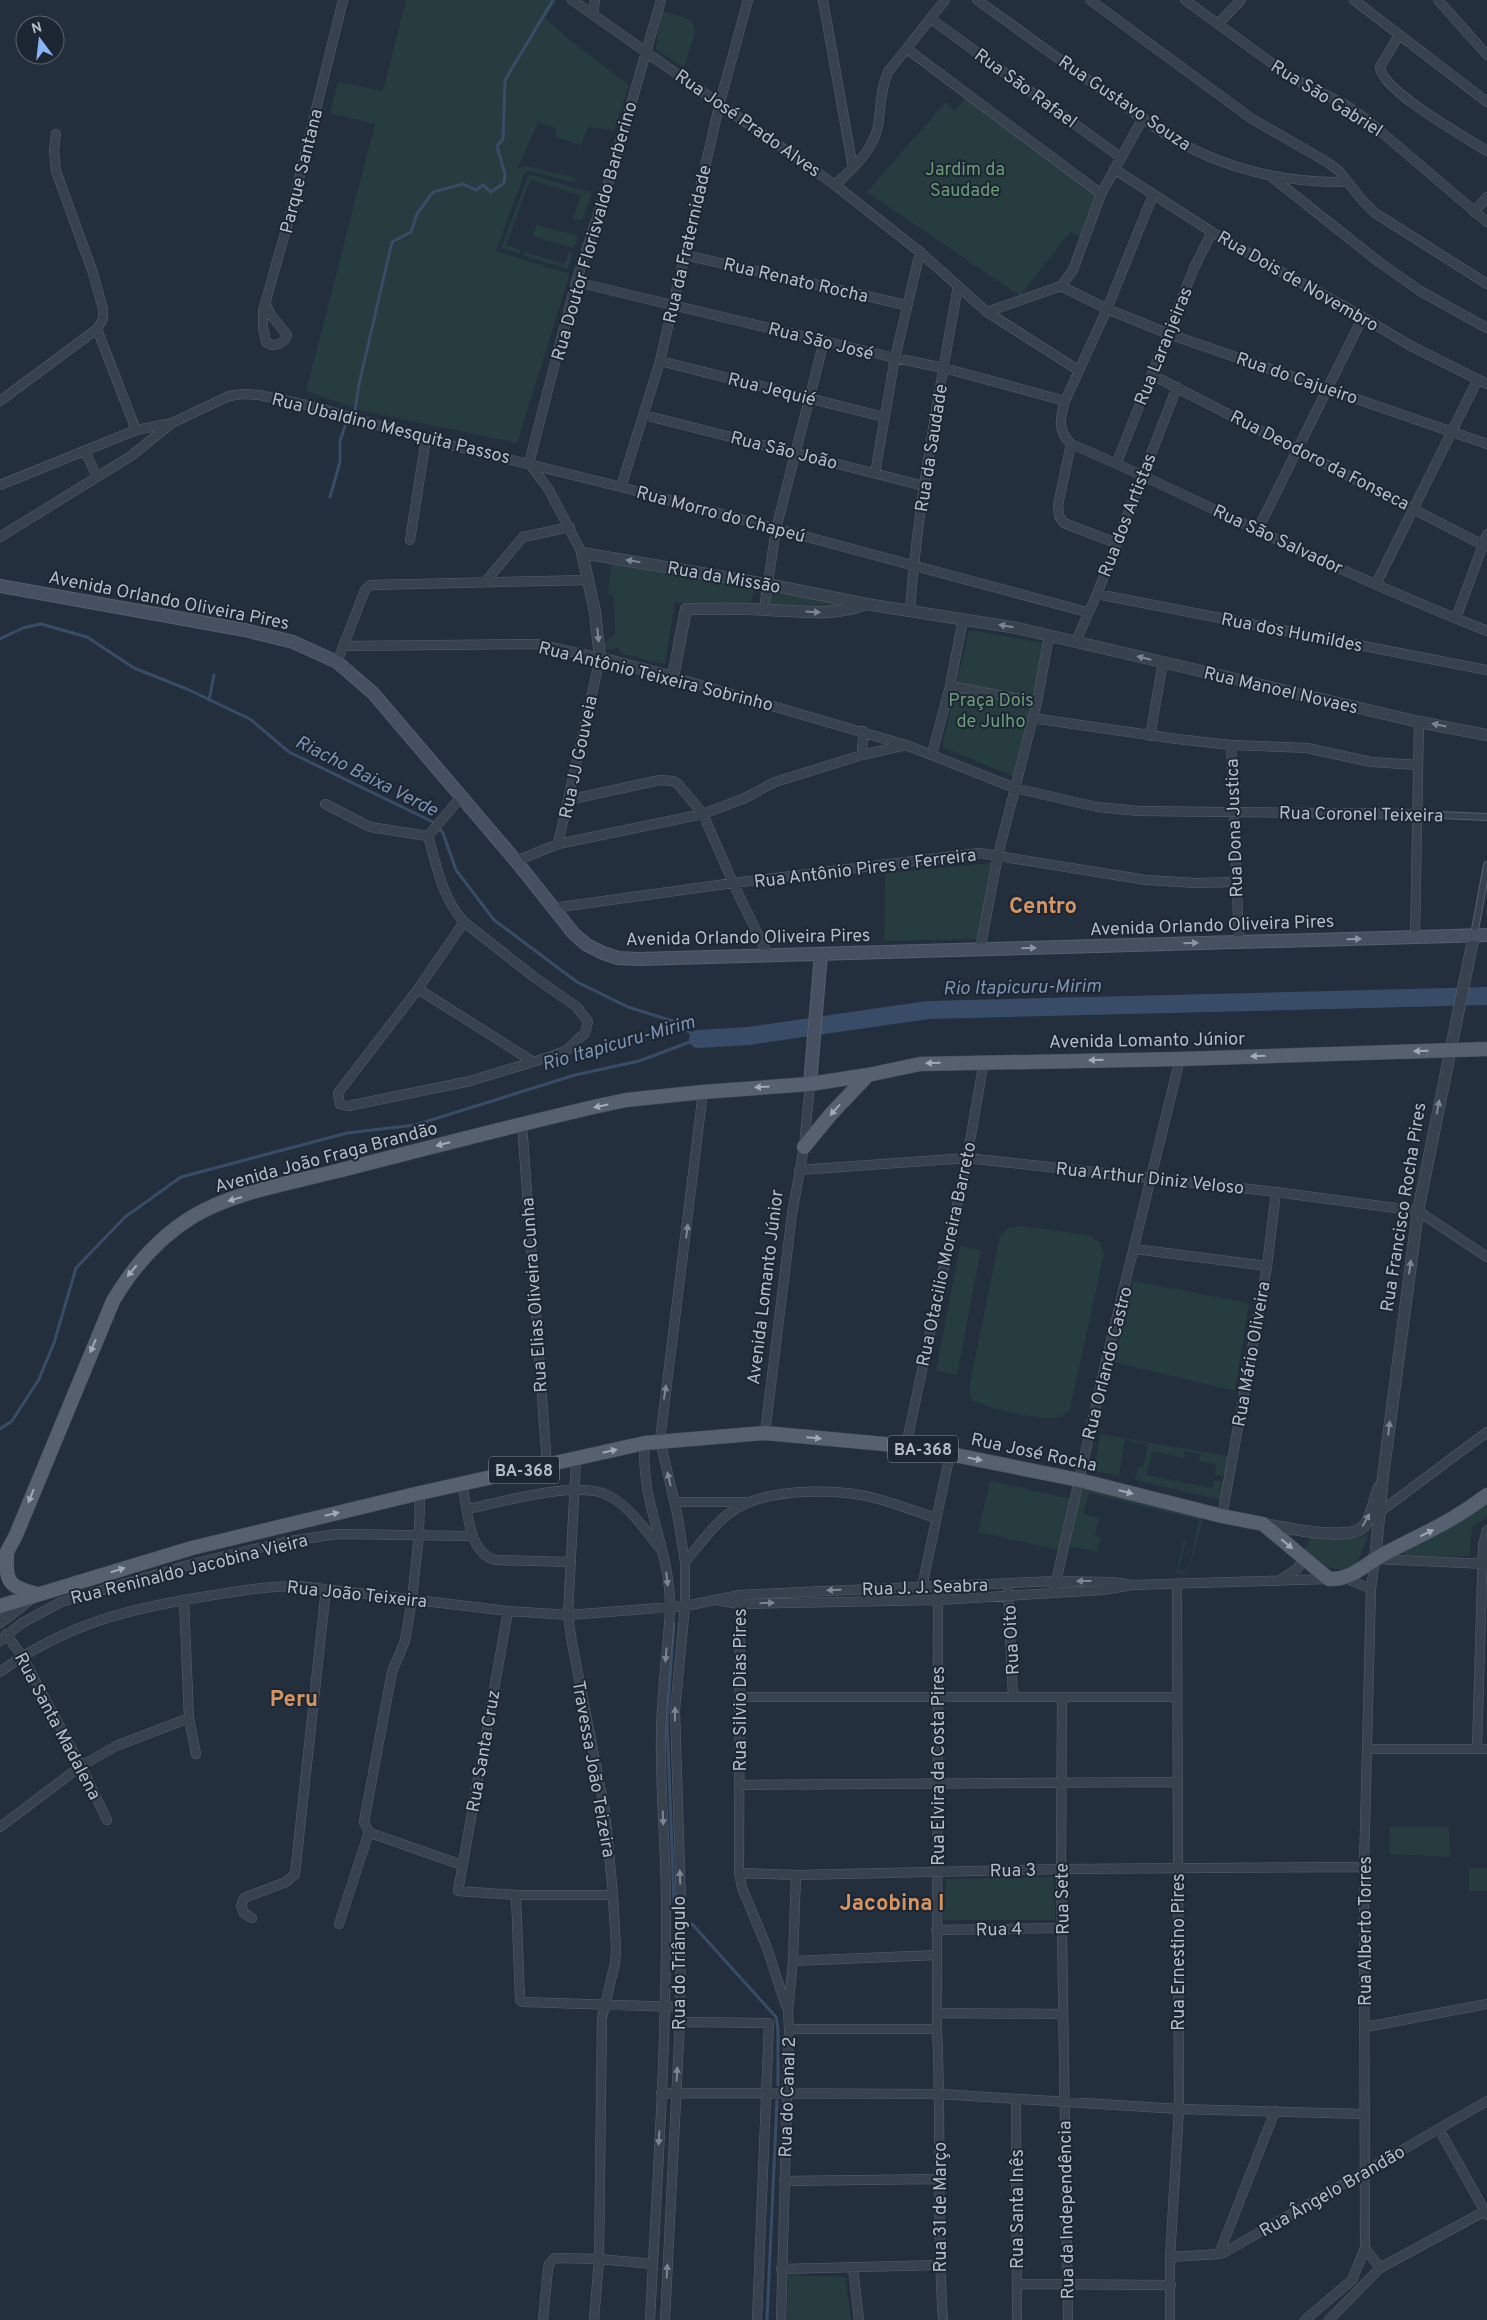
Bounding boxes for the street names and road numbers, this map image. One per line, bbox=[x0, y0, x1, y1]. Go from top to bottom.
street label: Rua São Rafael bbox=[969, 44, 1081, 134]
street label: Rua Gustavo Souza bbox=[1053, 51, 1195, 157]
street label: Rua São Gabriel bbox=[1266, 56, 1387, 143]
street label: Rua José Prado Alves bbox=[670, 65, 825, 183]
street label: Rua Doutor Florisvaldo Barberino bbox=[547, 99, 643, 364]
street label: Parque Santana bbox=[276, 107, 329, 236]
street label: Rua da Fraternidade bbox=[659, 163, 718, 326]
street label: Rua Dois de Novembro bbox=[1212, 227, 1382, 338]
street label: Rua Renato Rocha bbox=[721, 254, 870, 309]
street label: Rua Laranjeiras bbox=[1130, 284, 1199, 409]
street label: Rua São José bbox=[766, 318, 876, 367]
street label: Rua do Cajueiro bbox=[1233, 348, 1360, 411]
street label: Rua Jequié bbox=[725, 368, 818, 413]
street label: Rua da Saudade bbox=[911, 383, 954, 514]
street label: Rua Ubaldino Mesquita Passos bbox=[269, 389, 512, 470]
street label: Rua Deodoro da Fonseca bbox=[1226, 406, 1413, 517]
street label: Rua São João bbox=[728, 427, 840, 476]
street label: Rua dos Artistas bbox=[1094, 450, 1163, 581]
street label: Rua Morro do Chapeú bbox=[634, 482, 808, 549]
street label: Rua São Salvador bbox=[1209, 500, 1346, 581]
street label: Rua da Missão bbox=[665, 557, 782, 600]
street label: Avenida Orlando Oliveira Pires bbox=[46, 567, 291, 636]
street label: Rua dos Humildes bbox=[1219, 608, 1364, 658]
street label: Rua Antônio Teixeira Sobrinho bbox=[536, 637, 775, 718]
street label: Rua Manoel Novaes bbox=[1201, 662, 1360, 720]
street label: Rua JJ Gouveia bbox=[555, 694, 604, 821]
street label: Rua Dona Justica bbox=[1222, 758, 1249, 898]
street label: Rua Coronel Teixeira bbox=[1279, 803, 1443, 828]
street label: Rua Antônio Pires e Ferreira bbox=[753, 844, 978, 895]
street label: Avenida Orlando Oliveira Pires bbox=[1089, 911, 1335, 942]
street label: Avenida Orlando Oliveira Pires bbox=[625, 925, 871, 952]
street label: Avenida Lomanto Júnior bbox=[1049, 1028, 1245, 1055]
street label: Rua Francisco Rocha Pires bbox=[1377, 1101, 1432, 1314]
street label: Avenida João Fraga Brandão bbox=[212, 1118, 440, 1199]
street label: Rua Otacilio Moreira Barreto bbox=[912, 1140, 983, 1369]
street label: Rua Arthur Diniz Veloso bbox=[1055, 1158, 1245, 1201]
street label: Avenida Lomanto Júnior bbox=[743, 1188, 790, 1386]
street label: Rua Elias Oliveira Cunha bbox=[517, 1196, 554, 1393]
street label: Rua Mário Oliveira bbox=[1228, 1280, 1277, 1429]
street label: Rua Orlando Castro bbox=[1078, 1284, 1139, 1442]
street label: Rua José Rocha bbox=[969, 1429, 1099, 1478]
road number: BA-368 bbox=[888, 1436, 958, 1462]
road number: BA-368 bbox=[489, 1456, 559, 1484]
street label: Rua Reninaldo Jacobina Vieira bbox=[68, 1530, 310, 1611]
street label: Rua J. J. Seabra bbox=[862, 1575, 989, 1602]
street label: Rua João Teixeira bbox=[286, 1577, 428, 1614]
street label: Rua Oito bbox=[999, 1604, 1026, 1675]
street label: Rua Silvio Dias Pires bbox=[730, 1608, 753, 1772]
street label: Rua Santa Madalena bbox=[8, 1649, 105, 1804]
street label: Rua Elvira da Costa Pires bbox=[928, 1666, 951, 1866]
street label: Travessa João Teizeira bbox=[566, 1679, 619, 1860]
street label: Rua Santa Cruz bbox=[462, 1688, 507, 1814]
street label: Rua Alberto Torres bbox=[1355, 1856, 1378, 2006]
street label: Rua 3 bbox=[990, 1860, 1036, 1883]
street label: Rua Sete bbox=[1051, 1863, 1076, 1935]
street label: Rua Ernestino Pires bbox=[1168, 1873, 1191, 2031]
street label: Rua do Triângulo bbox=[669, 1896, 692, 2030]
street label: Rua 4 bbox=[975, 1919, 1023, 1942]
street label: Rua do Canal 2 bbox=[775, 2036, 802, 2158]
street label: Rua da Independência bbox=[1054, 2120, 1081, 2300]
street label: Rua Ângelo Brandão bbox=[1255, 2139, 1410, 2243]
street label: Rua 31 de Março bbox=[930, 2142, 953, 2272]
street label: Rua Santa Inês bbox=[1007, 2149, 1030, 2269]

